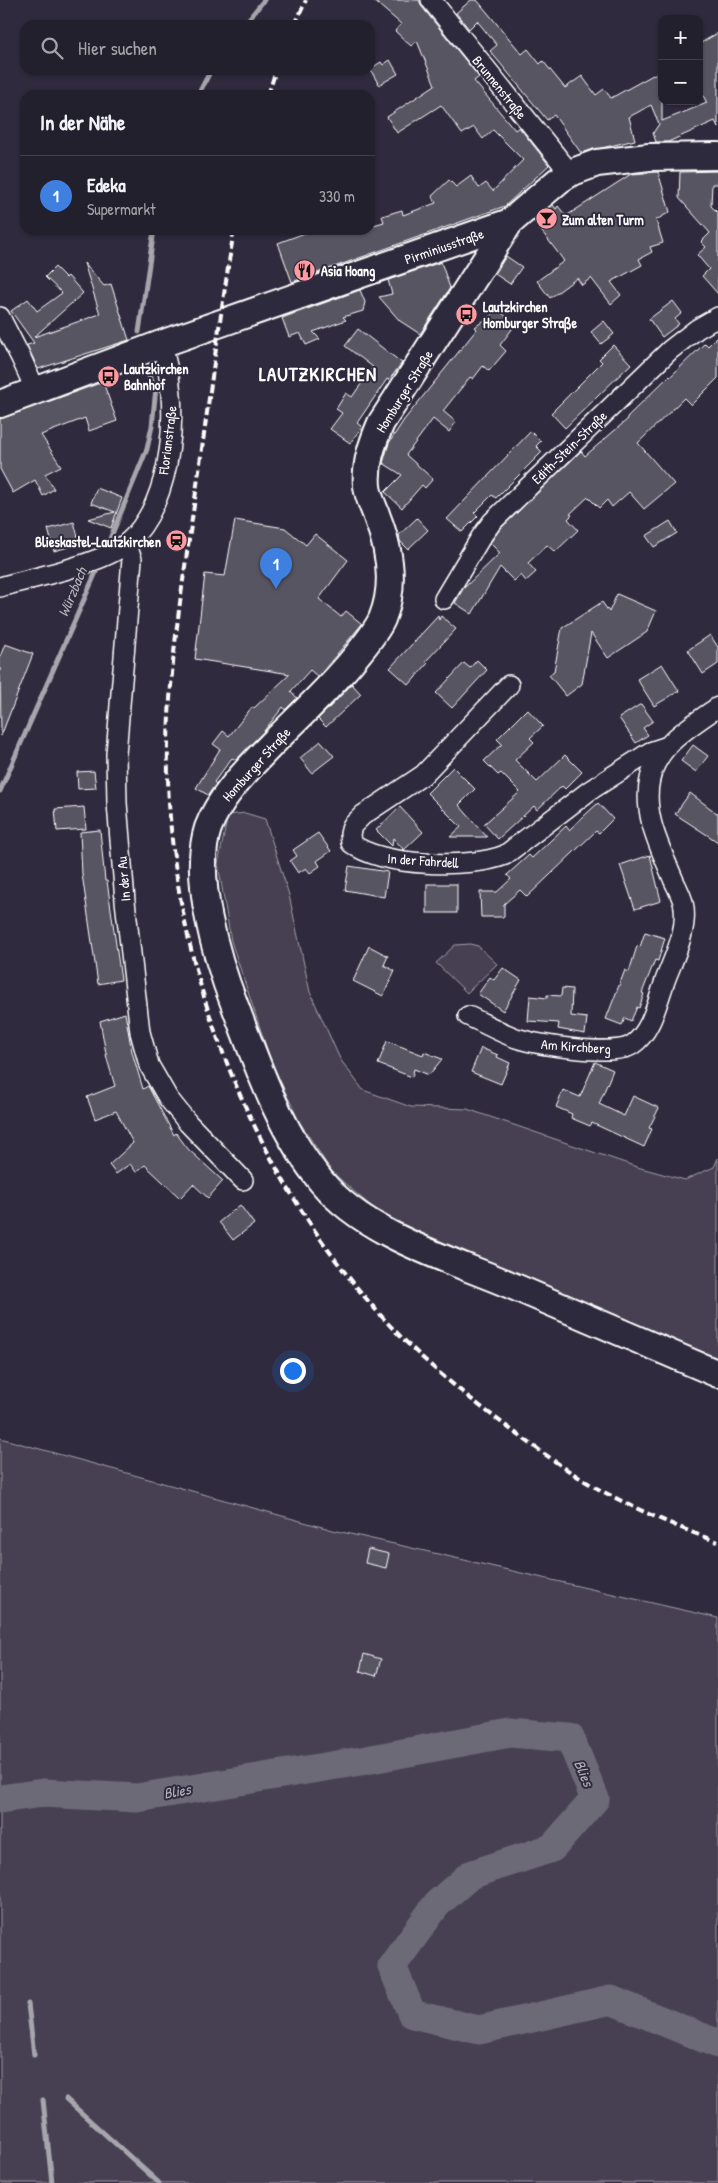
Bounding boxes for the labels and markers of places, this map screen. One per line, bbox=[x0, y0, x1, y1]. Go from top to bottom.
bar icon: Zum alten Turm bbox=[534, 207, 558, 231]
place label: Zum alten Turm bbox=[562, 210, 644, 229]
restaurant icon: Asia Hoang bbox=[293, 258, 317, 282]
place label: Asia Hoang bbox=[321, 261, 375, 282]
place label: Lautzkirchen Homburger Straße bbox=[483, 297, 577, 334]
bus stop icon: Lautzkirchen Homburger Straße bbox=[455, 302, 479, 326]
place label: Lautzkirchen Bahnhof bbox=[124, 359, 189, 394]
bus stop icon: Lautzkirchen Bahnhof bbox=[96, 364, 120, 388]
station icon: Blieskastel-Lautzkirchen bbox=[165, 529, 189, 553]
place label: Blieskastel-Lautzkirchen bbox=[35, 532, 161, 551]
pin: 1 bbox=[260, 548, 292, 589]

